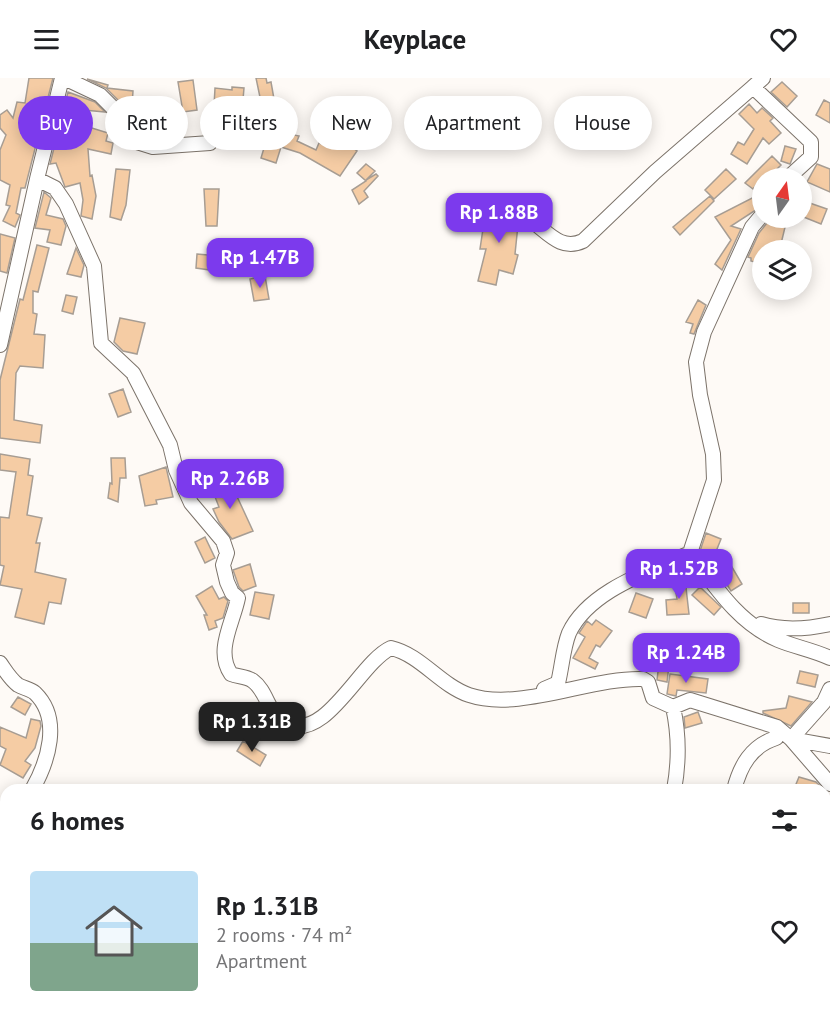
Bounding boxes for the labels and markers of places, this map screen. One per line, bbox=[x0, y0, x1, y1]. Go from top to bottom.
pin: Rp 1.88B bbox=[437, 193, 561, 244]
pin: Rp 1.47B bbox=[198, 238, 322, 289]
pin: Rp 2.26B bbox=[168, 459, 292, 510]
pin: Rp 1.52B bbox=[617, 549, 741, 600]
pin: Rp 1.24B bbox=[624, 633, 748, 684]
pin: Rp 1.31B bbox=[190, 702, 314, 753]

